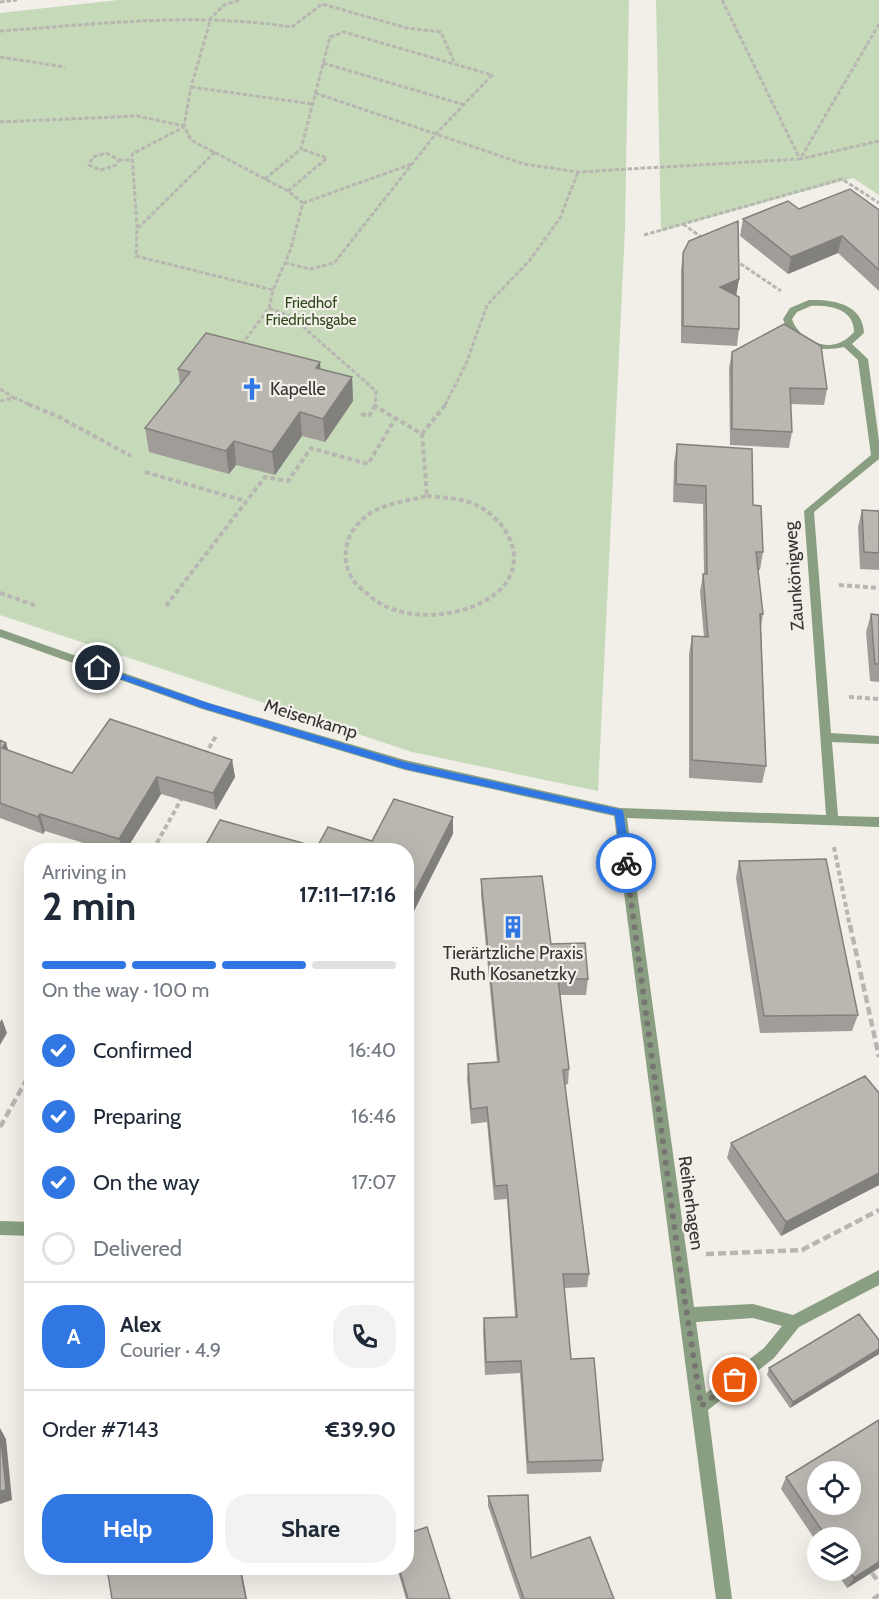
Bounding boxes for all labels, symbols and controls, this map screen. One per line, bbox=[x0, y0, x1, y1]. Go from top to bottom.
park label: Friedhof Friedrichsgabe bbox=[266, 294, 357, 329]
church icon: Kapelle bbox=[239, 376, 265, 402]
place label: Kapelle bbox=[270, 378, 326, 400]
street label: Zaunkönigweg bbox=[779, 520, 809, 631]
pin bbox=[72, 642, 123, 693]
icon: home bbox=[81, 651, 114, 684]
street label: Meisenkamp bbox=[262, 694, 360, 744]
courier bbox=[596, 833, 656, 893]
icon: bike bbox=[610, 847, 643, 880]
text: Arriving in bbox=[42, 860, 126, 884]
text: 17:11–17:16 bbox=[299, 881, 396, 908]
text: 2 min bbox=[42, 882, 136, 930]
building icon: Tierärtzliche Praxis Ruth Kosanetzky bbox=[500, 914, 526, 940]
place label: Tierärtzliche Praxis Ruth Kosanetzky bbox=[443, 942, 583, 985]
text: On the way · 100 m bbox=[42, 978, 209, 1002]
icon: check bbox=[42, 1034, 75, 1067]
text: Confirmed bbox=[93, 1037, 192, 1064]
text: 16:40 bbox=[348, 1038, 396, 1062]
icon: check bbox=[42, 1100, 75, 1133]
text: Preparing bbox=[93, 1103, 181, 1130]
text: 16:46 bbox=[351, 1104, 396, 1128]
street label: Reiherhagen bbox=[674, 1155, 708, 1251]
icon: check bbox=[42, 1166, 75, 1199]
text: On the way bbox=[93, 1169, 200, 1196]
text: 17:07 bbox=[351, 1170, 396, 1194]
text: Delivered bbox=[93, 1235, 182, 1262]
button: phone bbox=[333, 1305, 396, 1368]
text: Alex bbox=[120, 1311, 161, 1338]
text: A bbox=[67, 1323, 80, 1350]
text: Courier · 4.9 bbox=[120, 1338, 221, 1362]
pin bbox=[709, 1354, 760, 1405]
icon: bag bbox=[718, 1363, 751, 1396]
text: Order #7143 bbox=[42, 1416, 159, 1443]
text: €39.90 bbox=[326, 1416, 396, 1443]
map controls bbox=[807, 1461, 861, 1581]
button: locate bbox=[807, 1461, 861, 1515]
button: Help bbox=[42, 1494, 213, 1563]
button: Share bbox=[225, 1494, 396, 1563]
button: layers bbox=[807, 1527, 861, 1581]

